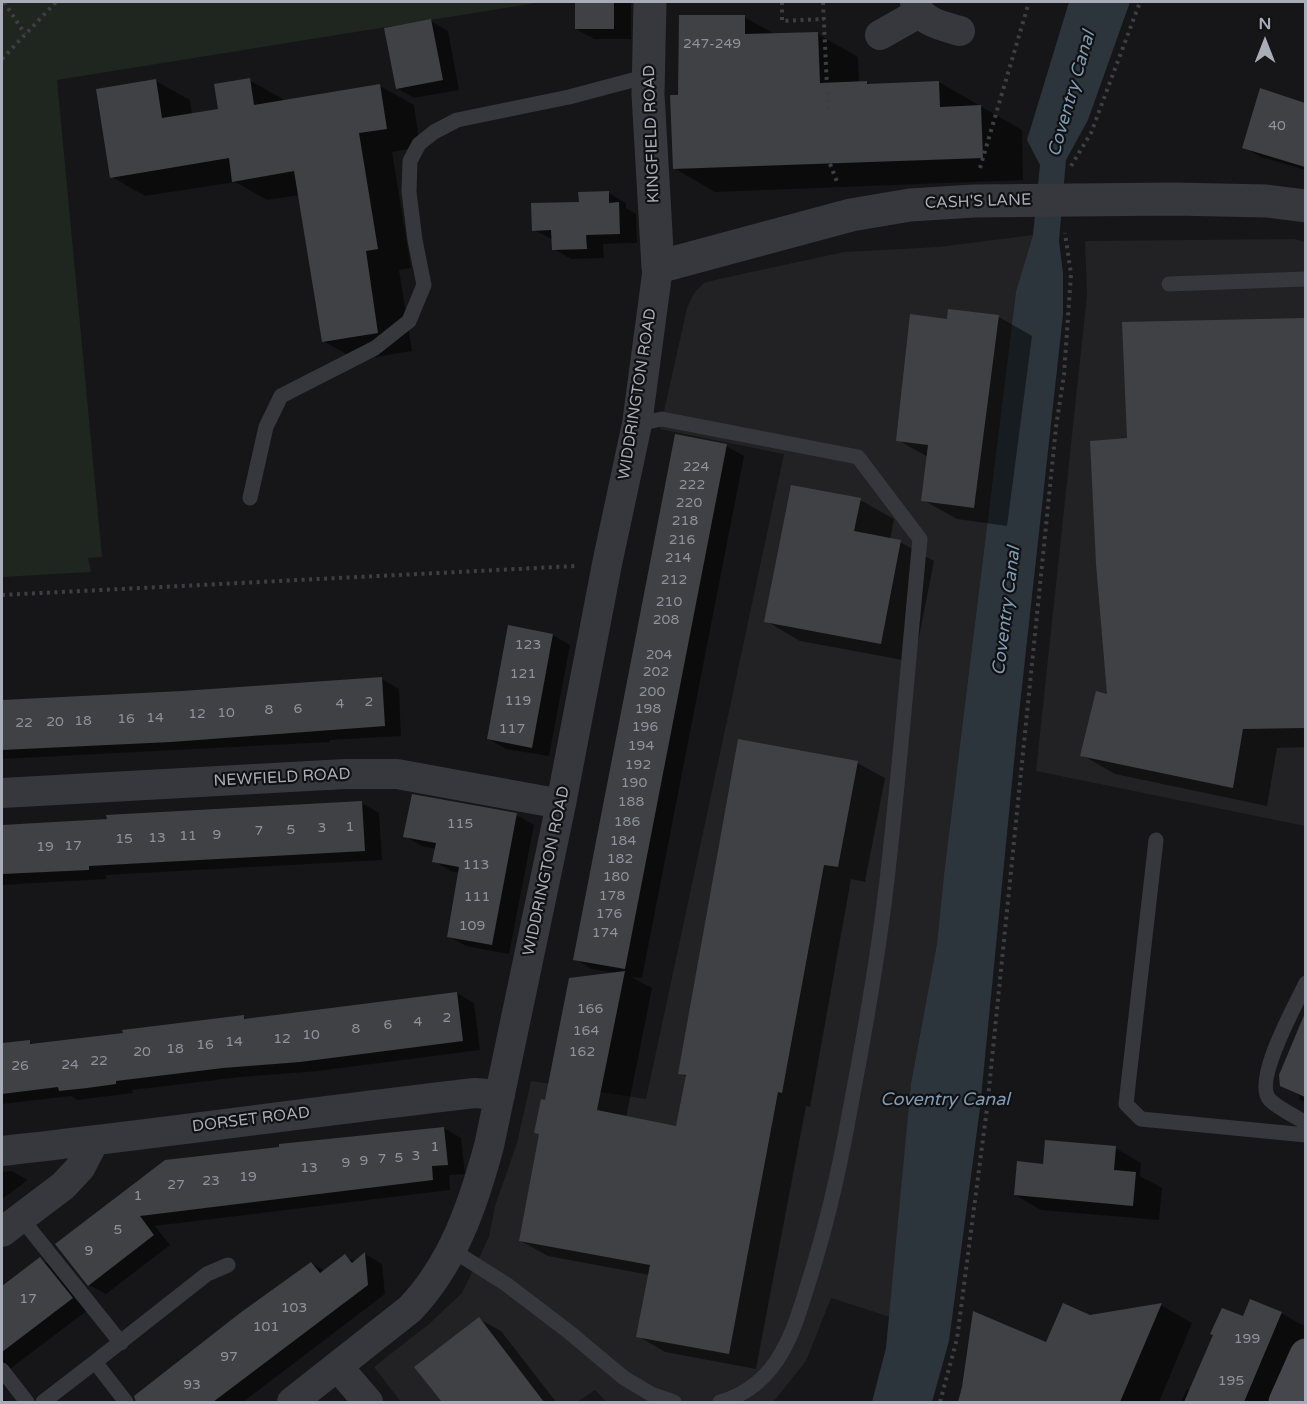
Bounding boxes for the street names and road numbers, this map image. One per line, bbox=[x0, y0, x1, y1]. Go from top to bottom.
street label: KINGFIELD ROAD bbox=[640, 65, 664, 203]
street label: CASH'S LANE bbox=[924, 191, 1032, 213]
street label: WIDDRINGTON ROAD bbox=[615, 307, 661, 481]
street label: NEWFIELD ROAD bbox=[213, 765, 351, 791]
street label: WIDDRINGTON ROAD bbox=[520, 784, 574, 958]
street label: DORSET ROAD bbox=[191, 1103, 311, 1137]

